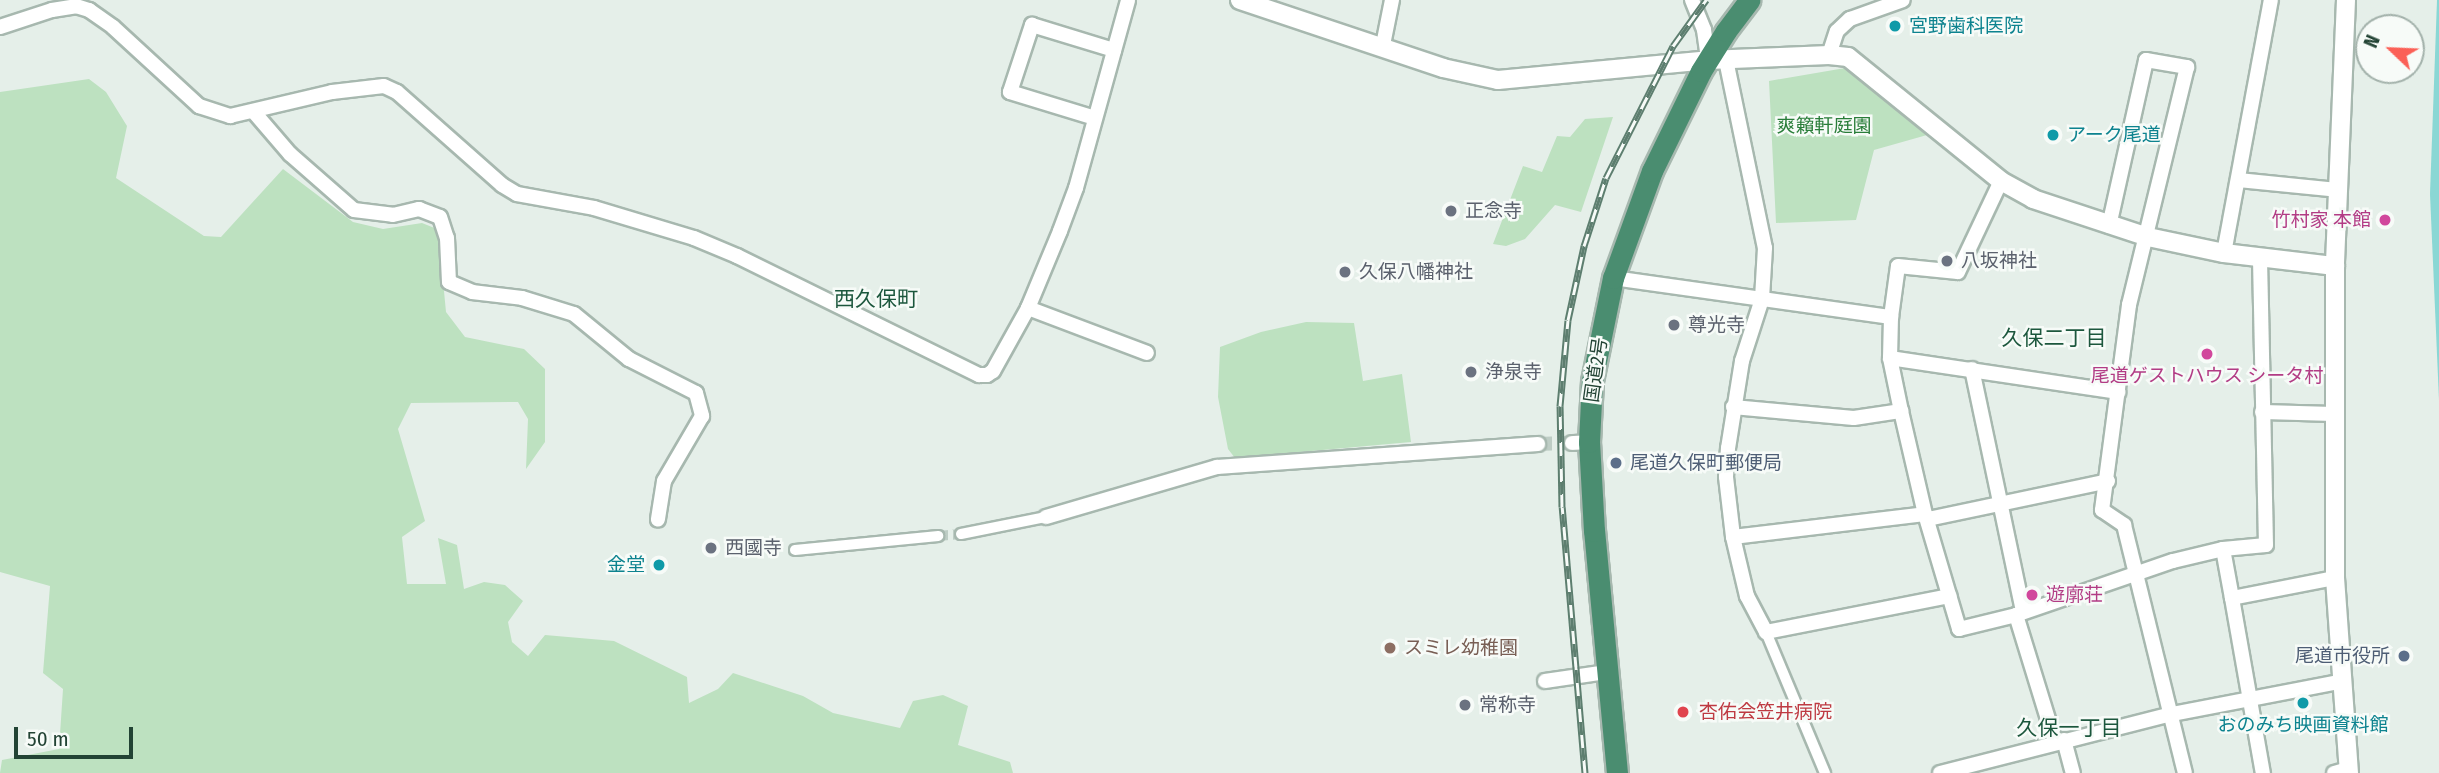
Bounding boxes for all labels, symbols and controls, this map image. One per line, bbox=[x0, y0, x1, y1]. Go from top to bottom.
north arrow bbox=[2355, 14, 2425, 84]
place label: 宮野歯科医院 bbox=[1909, 15, 2023, 37]
marker: 宮野歯科医院 bbox=[1887, 18, 1903, 34]
text: N bbox=[2359, 32, 2385, 51]
park label: 爽籟軒庭園 bbox=[1777, 115, 1871, 137]
place label: アーク尾道 bbox=[2067, 124, 2161, 146]
marker: アーク尾道 bbox=[2045, 127, 2061, 143]
place label: 正念寺 bbox=[1465, 200, 1522, 222]
marker: 正念寺 bbox=[1443, 203, 1459, 219]
place label: 竹村家 本館 bbox=[2272, 209, 2371, 231]
marker: 竹村家 本館 bbox=[2377, 212, 2393, 228]
place label: 八坂神社 bbox=[1961, 250, 2037, 272]
marker: 八坂神社 bbox=[1939, 253, 1955, 269]
place label: 久保八幡神社 bbox=[1359, 261, 1473, 283]
marker: 久保八幡神社 bbox=[1337, 264, 1353, 280]
district label: 西久保町 bbox=[834, 286, 918, 312]
place label: 尊光寺 bbox=[1688, 314, 1745, 336]
marker: 尊光寺 bbox=[1666, 317, 1682, 333]
district label: 久保二丁目 bbox=[2002, 325, 2106, 351]
street label: 国道2号 bbox=[1580, 336, 1612, 404]
marker: 尾道ゲストハウス シータ村 bbox=[2199, 346, 2215, 362]
place label: 浄泉寺 bbox=[1485, 361, 1542, 383]
marker: 浄泉寺 bbox=[1463, 364, 1479, 380]
place label: 尾道ゲストハウス シータ村 bbox=[2091, 365, 2323, 387]
place label: 尾道久保町郵便局 bbox=[1630, 452, 1782, 474]
marker: 尾道久保町郵便局 bbox=[1608, 455, 1624, 471]
place label: 西國寺 bbox=[725, 537, 782, 559]
marker: 西國寺 bbox=[703, 540, 719, 556]
place label: 金堂 bbox=[607, 554, 645, 576]
marker: 金堂 bbox=[651, 557, 667, 573]
place label: 遊廓荘 bbox=[2046, 584, 2103, 606]
marker: 遊廓荘 bbox=[2024, 587, 2040, 603]
place label: スミレ幼稚園 bbox=[1404, 637, 1518, 659]
marker: スミレ幼稚園 bbox=[1382, 640, 1398, 656]
place label: 尾道市役所 bbox=[2295, 645, 2390, 667]
marker: 尾道市役所 bbox=[2396, 648, 2412, 664]
place label: 常称寺 bbox=[1479, 694, 1536, 716]
marker: おのみち映画資料館 bbox=[2295, 695, 2311, 711]
marker: 常称寺 bbox=[1457, 697, 1473, 713]
place label: 杏佑会笠井病院 bbox=[1699, 701, 1832, 723]
marker: 杏佑会笠井病院 bbox=[1673, 702, 1693, 722]
scale bar bbox=[18, 714, 136, 758]
place label: おのみち映画資料館 bbox=[2218, 714, 2388, 736]
district label: 久保一丁目 bbox=[2017, 715, 2121, 741]
text: 50 m bbox=[27, 726, 69, 752]

